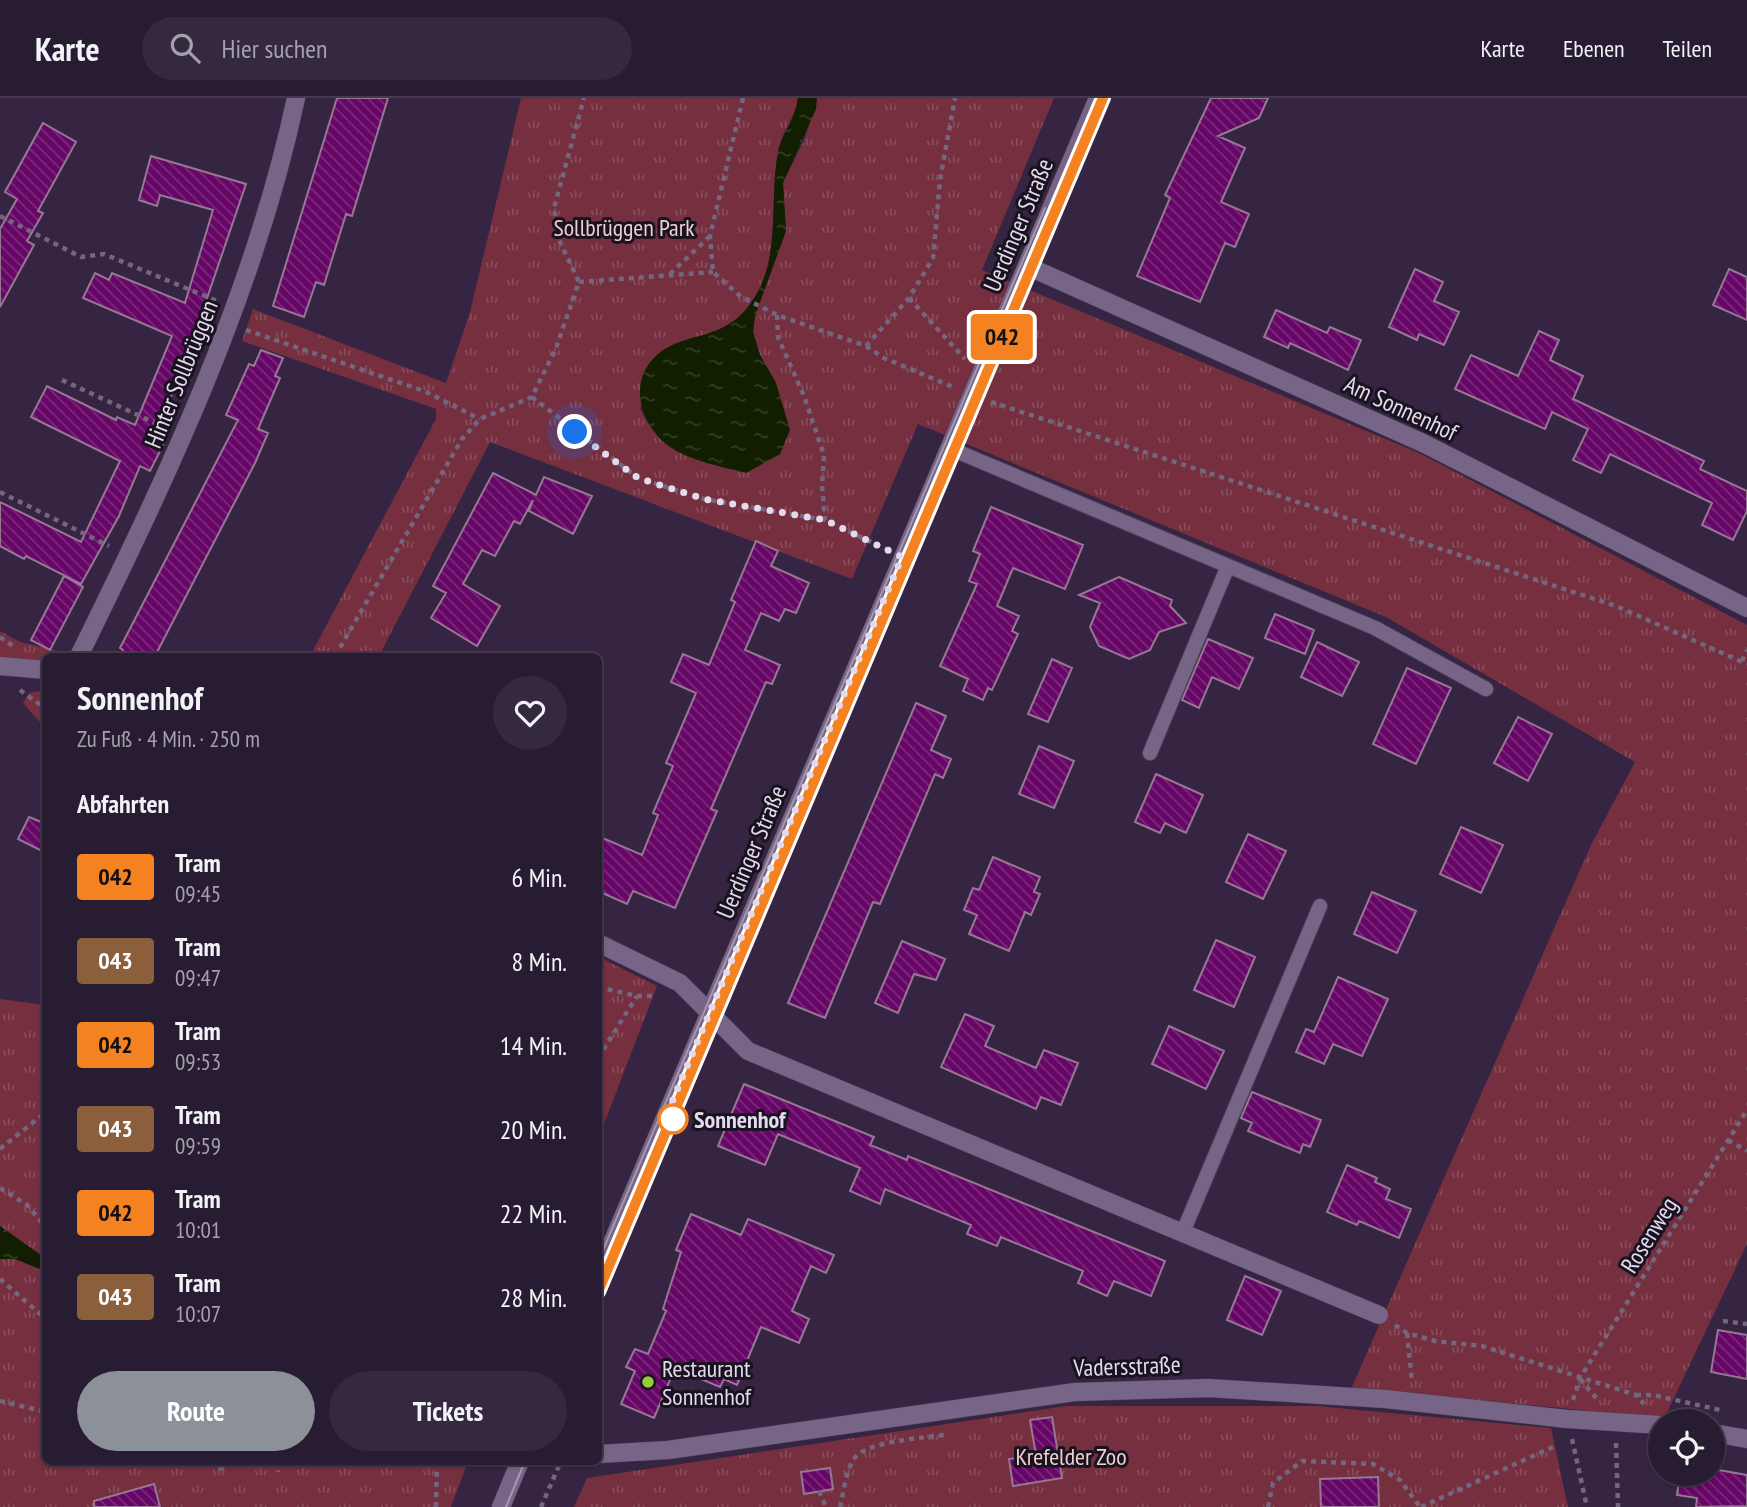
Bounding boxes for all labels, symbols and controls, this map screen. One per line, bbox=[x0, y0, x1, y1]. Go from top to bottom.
search box bbox=[142, 17, 632, 80]
text: Karte bbox=[35, 27, 100, 70]
icon: search bbox=[166, 29, 204, 67]
text: Hier suchen bbox=[222, 32, 327, 65]
text: Karte bbox=[1481, 33, 1525, 64]
text: Ebenen bbox=[1563, 33, 1625, 64]
text: Teilen bbox=[1663, 33, 1712, 64]
street label: Uerdinger Straße bbox=[976, 154, 1060, 296]
park label: Sollbrüggen Park bbox=[553, 212, 695, 243]
street label: Hinter Sollbrüggen bbox=[137, 295, 225, 453]
line badge: 042 bbox=[962, 314, 1042, 360]
text: 042 bbox=[985, 321, 1019, 352]
street label: Am Sonnenhof bbox=[1340, 368, 1463, 448]
your location bbox=[557, 414, 592, 449]
text: Sonnenhof bbox=[77, 676, 203, 719]
button: heart bbox=[493, 676, 567, 750]
text: Zu Fuß · 4 Min. · 250 m bbox=[77, 724, 260, 753]
street label: Uerdinger Straße bbox=[709, 781, 793, 923]
text: Abfahrten bbox=[77, 787, 169, 820]
text: Tram bbox=[175, 846, 221, 879]
text: 042 bbox=[98, 861, 133, 892]
text: 6 Min. bbox=[512, 861, 567, 894]
text: 09:45 bbox=[175, 879, 221, 908]
text: Tram bbox=[175, 930, 221, 963]
text: 043 bbox=[98, 945, 133, 976]
text: 8 Min. bbox=[512, 945, 567, 978]
text: 09:47 bbox=[175, 963, 221, 992]
text: Tram bbox=[175, 1014, 221, 1047]
text: 042 bbox=[98, 1029, 133, 1060]
text: 14 Min. bbox=[500, 1029, 567, 1062]
text: 09:53 bbox=[175, 1047, 221, 1076]
text: Tram bbox=[175, 1098, 221, 1131]
marker: Sonnenhof bbox=[658, 1104, 688, 1134]
place label: Sonnenhof bbox=[694, 1104, 787, 1135]
text: 043 bbox=[98, 1113, 133, 1144]
text: 20 Min. bbox=[500, 1113, 567, 1146]
text: 09:59 bbox=[175, 1131, 221, 1160]
text: Tram bbox=[175, 1182, 221, 1215]
street label: Rosenweg bbox=[1614, 1191, 1684, 1279]
text: 042 bbox=[98, 1197, 133, 1228]
text: 22 Min. bbox=[500, 1197, 567, 1230]
text: 10:01 bbox=[175, 1215, 221, 1244]
text: Tram bbox=[175, 1266, 221, 1299]
text: 043 bbox=[98, 1281, 133, 1312]
text: 28 Min. bbox=[500, 1281, 567, 1314]
text: 10:07 bbox=[175, 1299, 221, 1328]
street label: Vadersstraße bbox=[1072, 1349, 1181, 1383]
place label: Restaurant Sonnenhof bbox=[662, 1353, 752, 1412]
button: Route bbox=[77, 1371, 315, 1451]
button: Tickets bbox=[329, 1371, 567, 1451]
marker: Restaurant Sonnenhof bbox=[640, 1374, 656, 1390]
map controls bbox=[1648, 1409, 1725, 1486]
button: locate bbox=[1648, 1409, 1725, 1486]
park label: Krefelder Zoo bbox=[1015, 1441, 1127, 1472]

